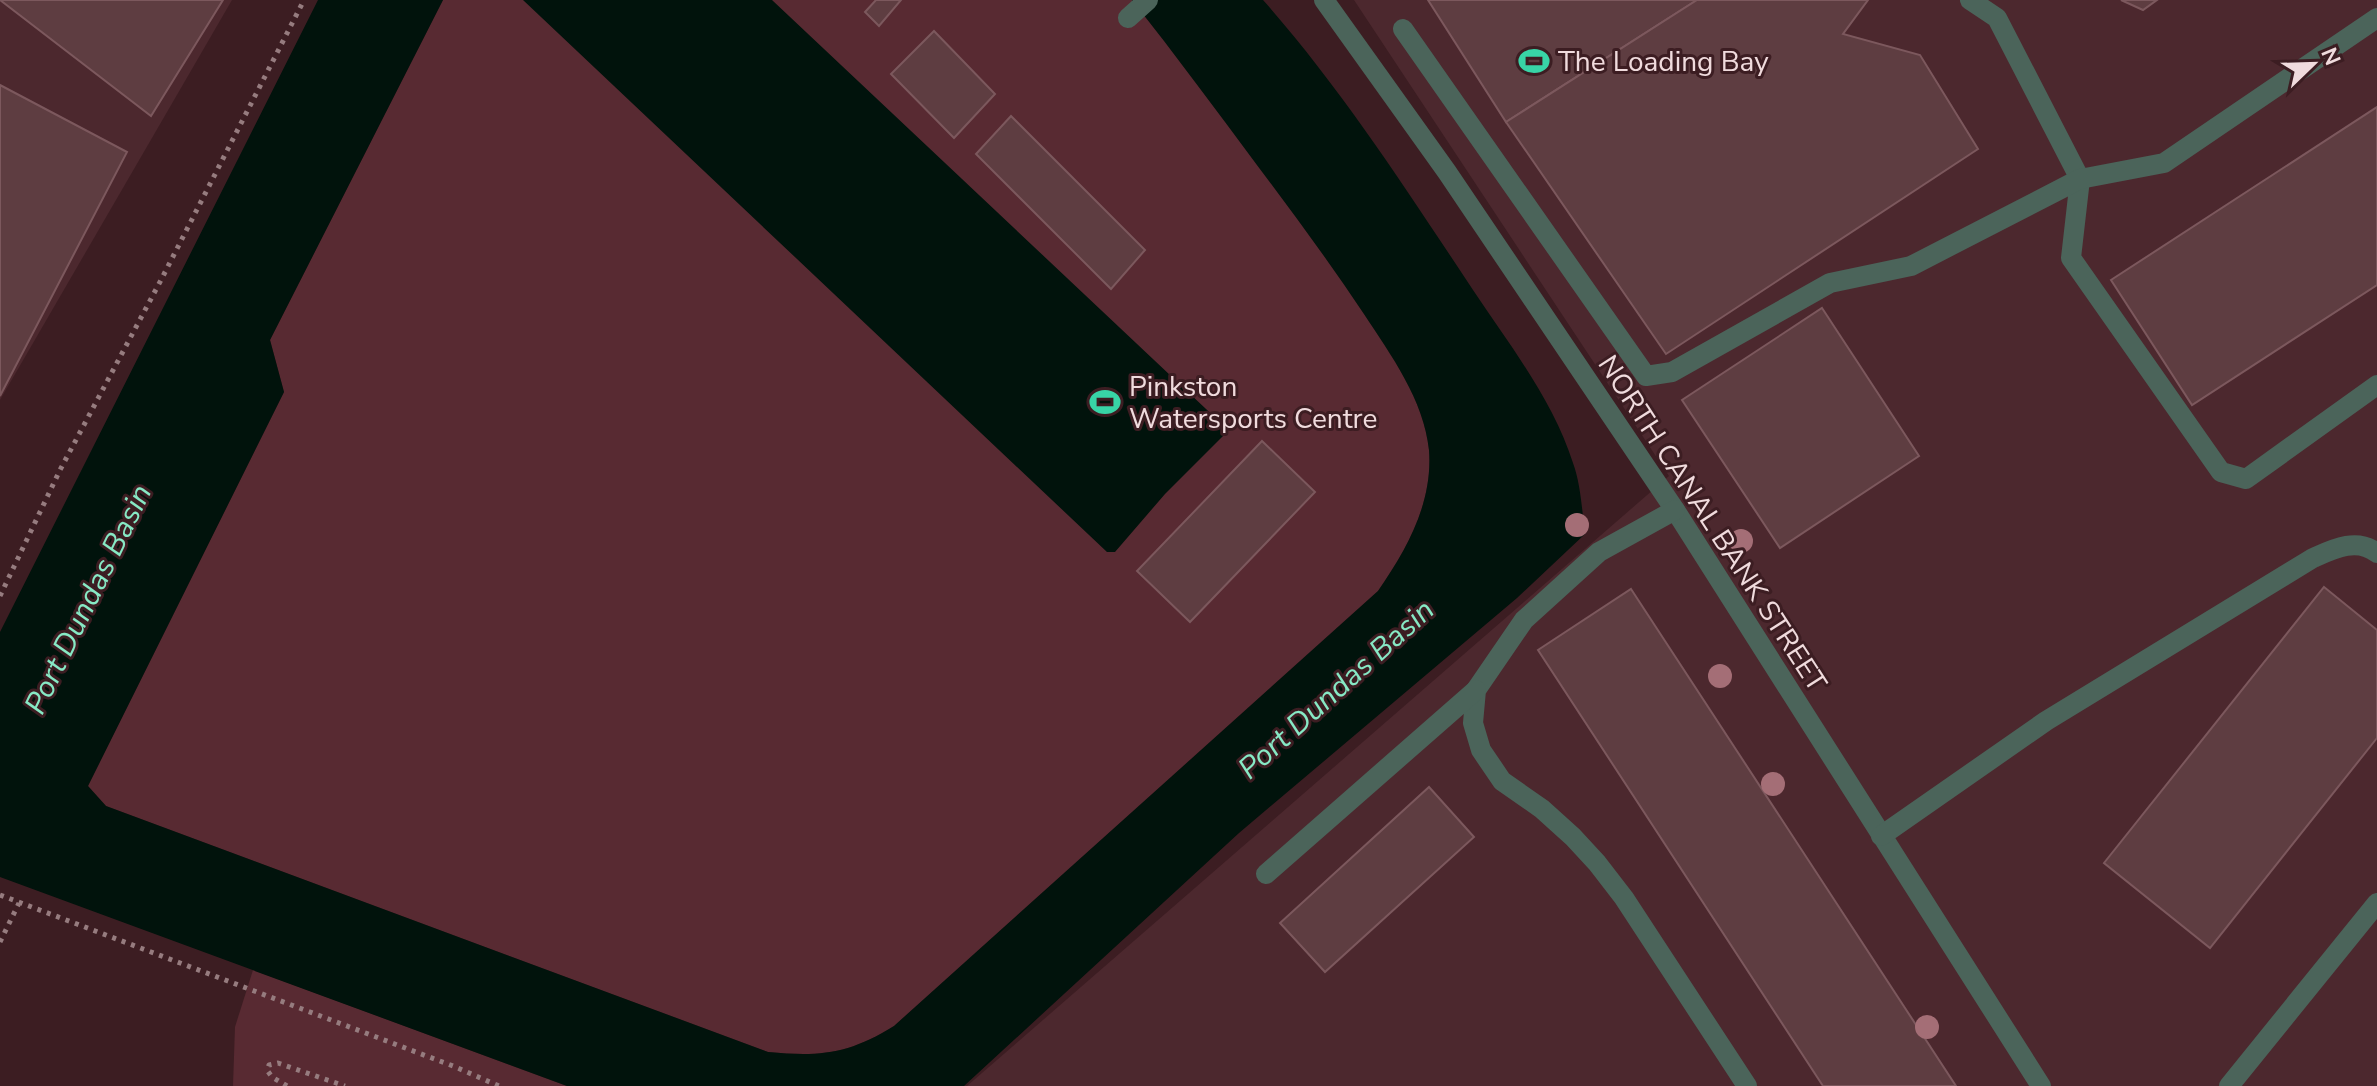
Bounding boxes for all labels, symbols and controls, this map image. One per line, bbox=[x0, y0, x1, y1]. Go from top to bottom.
north arrow bbox=[2273, 24, 2353, 104]
place label: The Loading Bay bbox=[1558, 43, 1769, 81]
text: N bbox=[2313, 43, 2348, 70]
sports icon: The Loading Bay bbox=[1517, 44, 1551, 78]
street label: NORTH CANAL BANK STREET bbox=[1589, 348, 1835, 699]
place label: Pinkston Watersports Centre bbox=[1129, 368, 1377, 438]
sports icon: Pinkston Watersports Centre bbox=[1088, 385, 1122, 419]
water label: Port Dundas Basin bbox=[15, 477, 162, 721]
water label: Port Dundas Basin bbox=[1229, 590, 1443, 789]

